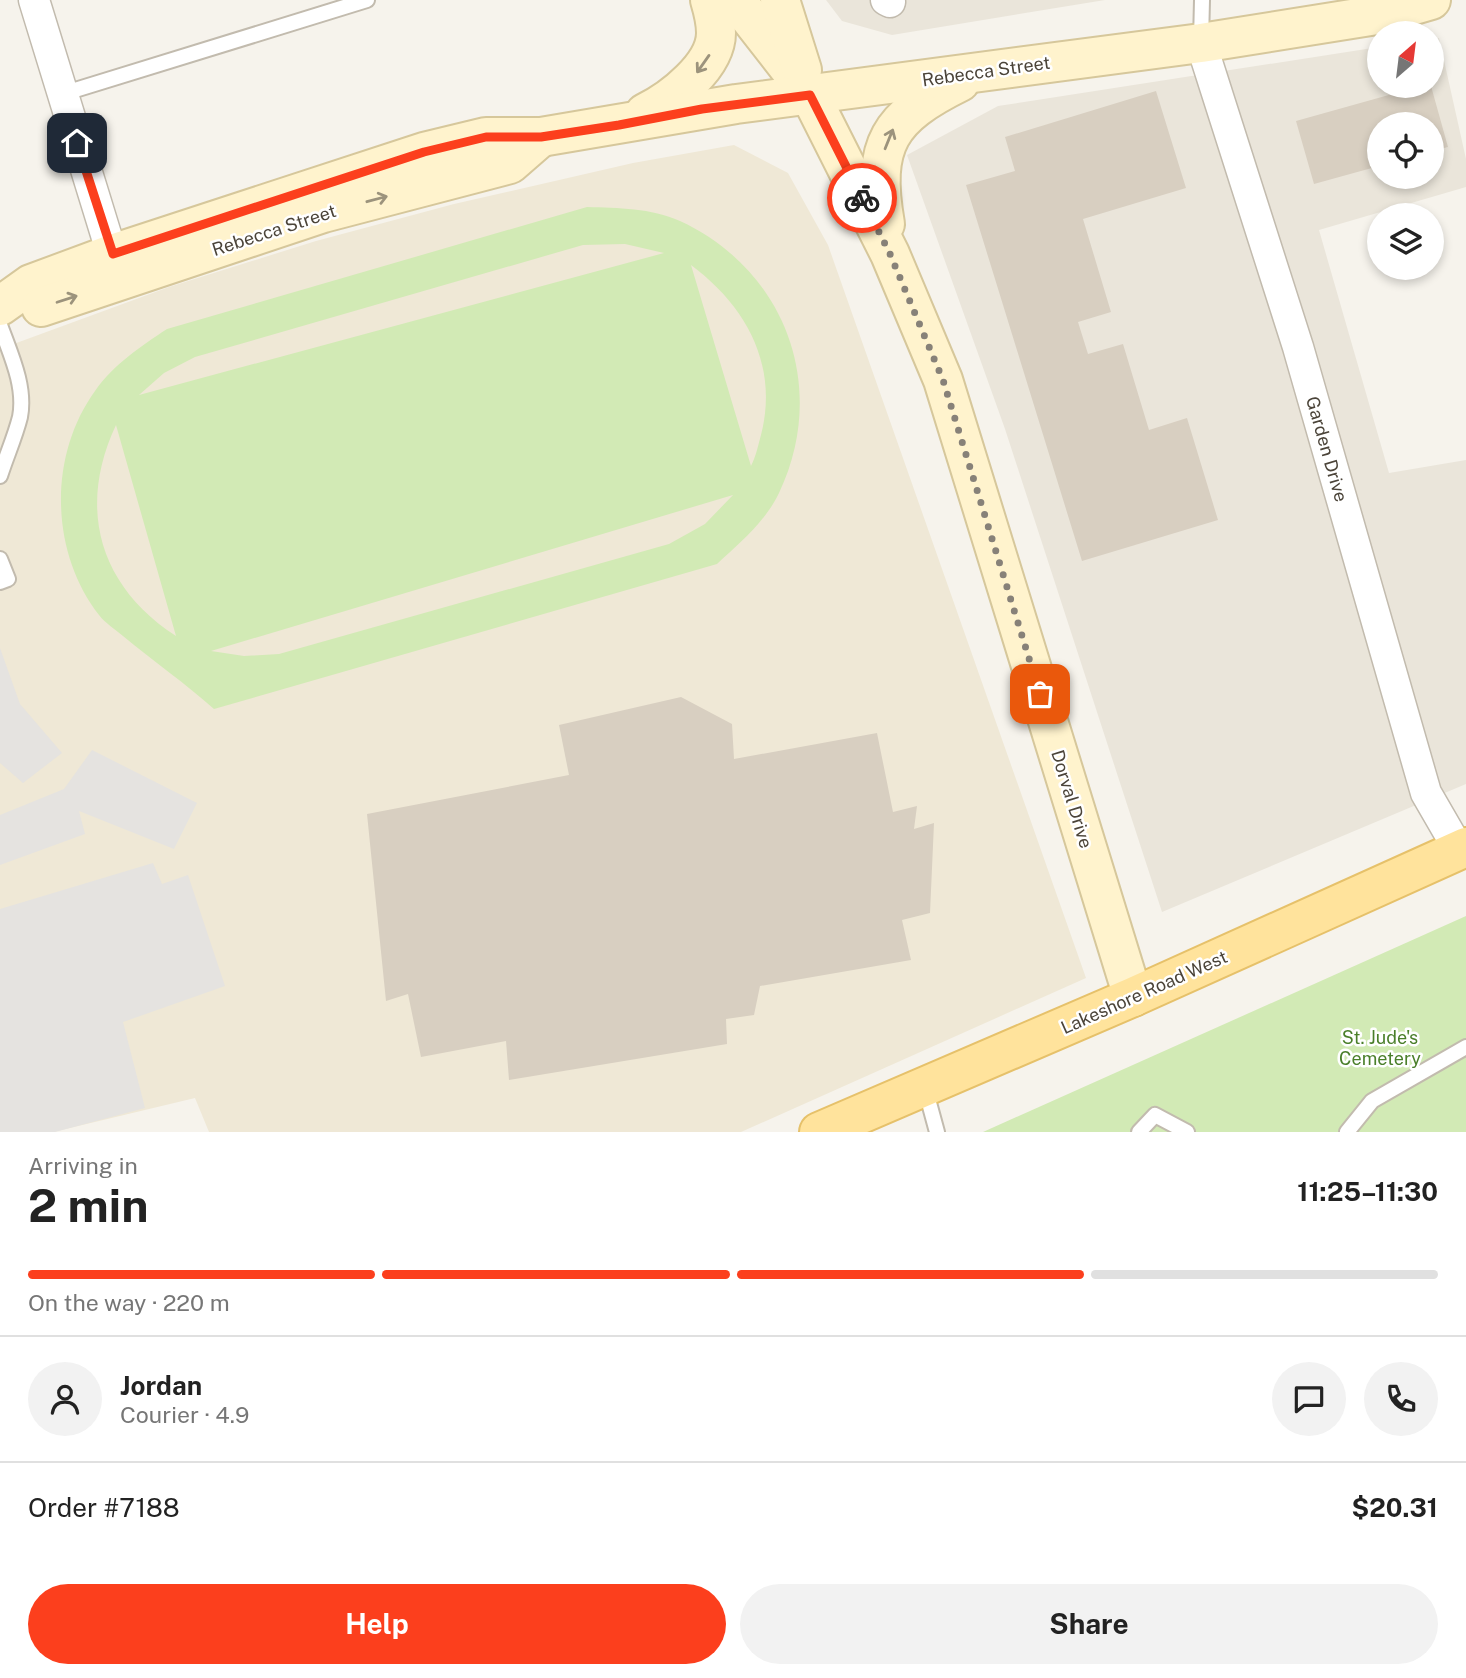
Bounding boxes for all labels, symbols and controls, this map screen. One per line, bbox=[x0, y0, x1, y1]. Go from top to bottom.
north arrow bbox=[1367, 21, 1444, 98]
map controls bbox=[1367, 21, 1444, 280]
street label: Rebecca Street bbox=[921, 52, 1051, 90]
one-way arrow bbox=[696, 54, 710, 73]
button: locate bbox=[1367, 112, 1444, 189]
pin bbox=[47, 113, 107, 173]
icon: home bbox=[58, 124, 96, 162]
one-way arrow bbox=[884, 129, 897, 151]
courier bbox=[827, 163, 897, 233]
icon: bike bbox=[843, 179, 881, 217]
one-way arrow bbox=[365, 192, 388, 205]
street label: Rebecca Street bbox=[209, 200, 339, 260]
button: layers bbox=[1367, 203, 1444, 280]
one-way arrow bbox=[56, 291, 78, 304]
street label: Garden Drive bbox=[1302, 394, 1352, 504]
pin bbox=[1010, 664, 1070, 724]
icon: bag bbox=[1021, 675, 1059, 713]
street label: Dorval Drive bbox=[1047, 747, 1097, 851]
street label: Lakeshore Road West bbox=[1058, 946, 1230, 1038]
park label: St. Jude's Cemetery bbox=[1339, 1027, 1421, 1069]
text: Arriving in bbox=[28, 1152, 138, 1179]
text: 11:25–11:30 bbox=[1297, 1176, 1438, 1207]
text: 2 min bbox=[28, 1178, 148, 1232]
text: On the way · 220 m bbox=[28, 1289, 230, 1316]
button: person bbox=[28, 1362, 102, 1436]
button: chat bbox=[1272, 1362, 1346, 1436]
button: phone bbox=[1364, 1362, 1438, 1436]
text: Jordan bbox=[120, 1370, 202, 1401]
text: Courier · 4.9 bbox=[120, 1401, 249, 1428]
text: Order #7188 bbox=[28, 1492, 179, 1523]
text: $20.31 bbox=[1352, 1492, 1438, 1523]
button: Help bbox=[28, 1584, 726, 1664]
button: Share bbox=[740, 1584, 1438, 1664]

